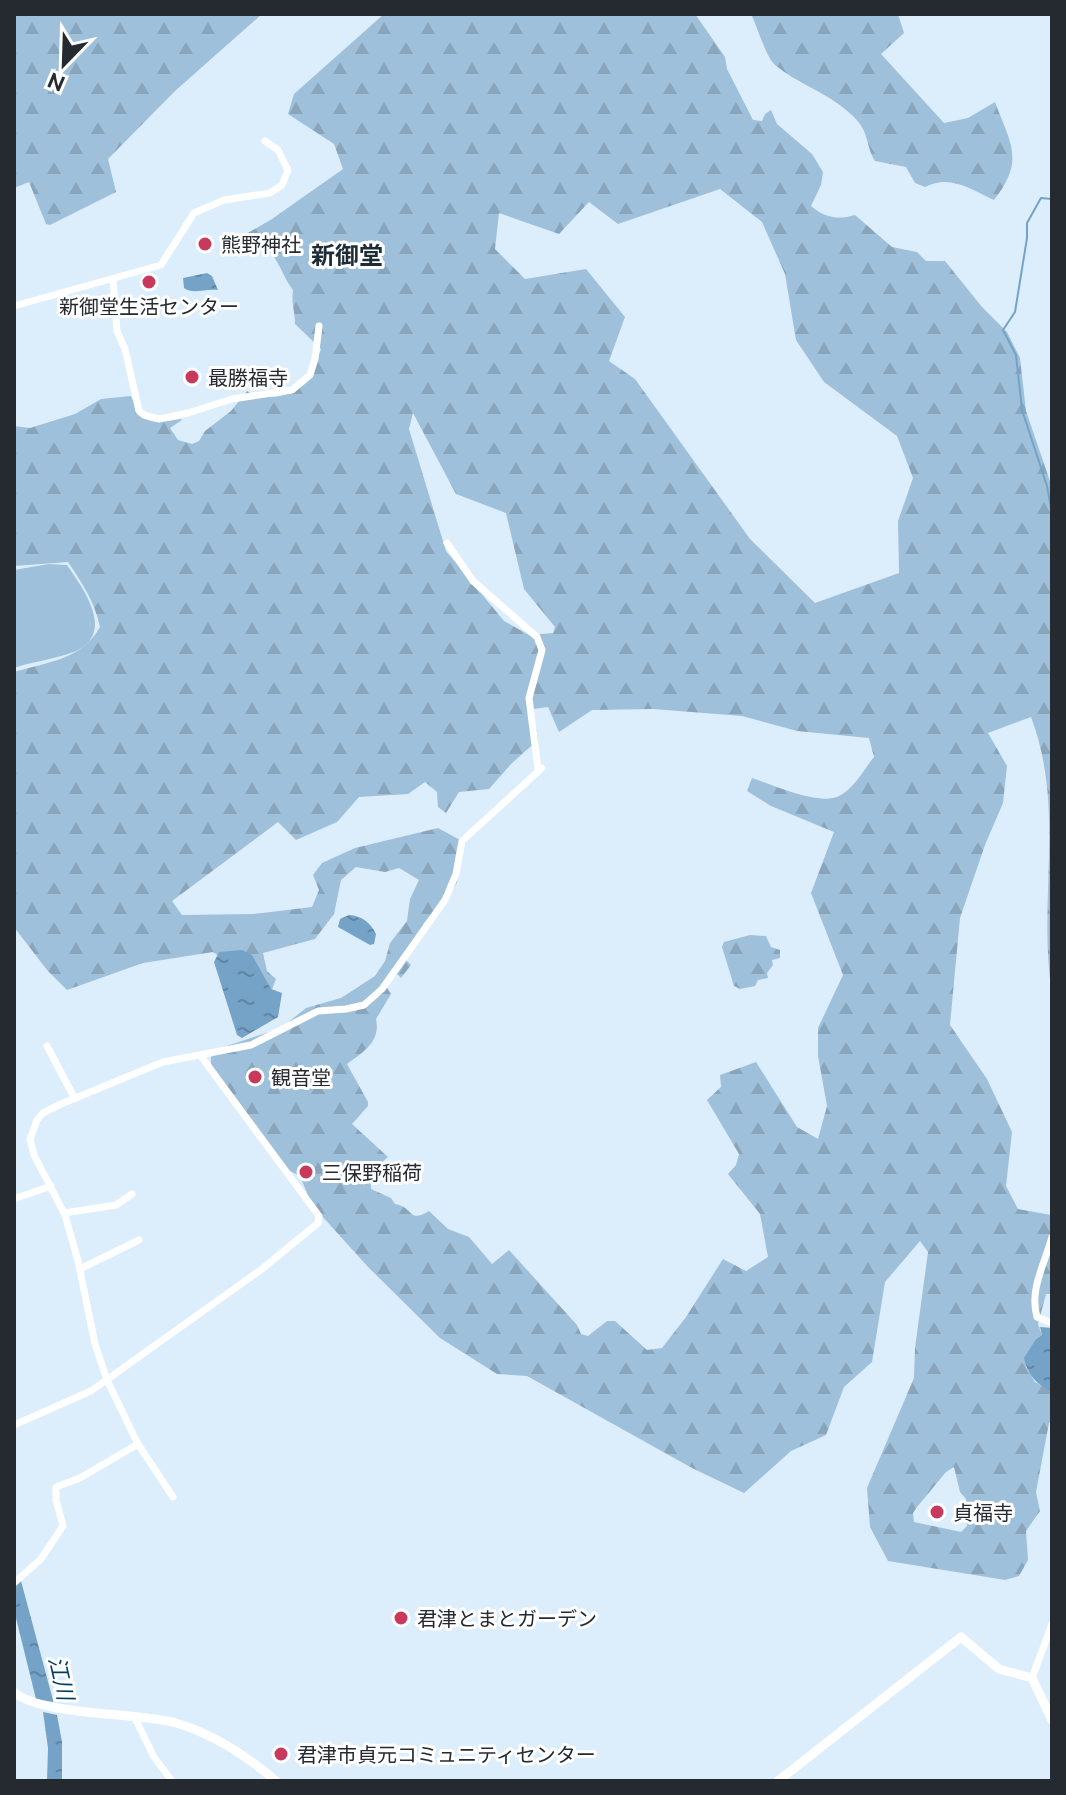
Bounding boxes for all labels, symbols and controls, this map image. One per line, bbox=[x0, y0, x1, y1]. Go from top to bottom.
north arrow bbox=[24, 24, 104, 104]
text: N bbox=[44, 68, 68, 98]
place label: 熊野神社 bbox=[221, 233, 301, 256]
marker: 熊野神社 bbox=[196, 235, 214, 253]
district label: 新御堂 bbox=[311, 242, 383, 269]
marker: 新御堂生活センター bbox=[140, 273, 158, 291]
place label: 新御堂生活センター bbox=[59, 295, 239, 318]
place label: 最勝福寺 bbox=[208, 366, 288, 389]
marker: 最勝福寺 bbox=[183, 368, 201, 386]
place label: 観音堂 bbox=[271, 1066, 331, 1089]
marker: 観音堂 bbox=[246, 1068, 264, 1086]
place label: 三保野稲荷 bbox=[322, 1161, 422, 1184]
marker: 三保野稲荷 bbox=[297, 1163, 315, 1181]
place label: 貞福寺 bbox=[953, 1501, 1013, 1524]
marker: 貞福寺 bbox=[928, 1503, 946, 1521]
place label: 君津とまとガーデン bbox=[417, 1607, 597, 1630]
marker: 君津とまとガーデン bbox=[392, 1609, 410, 1627]
water label: 江川 bbox=[45, 1654, 80, 1704]
place label: 君津市貞元コミュニティセンター bbox=[297, 1743, 596, 1766]
marker: 君津市貞元コミュニティセンター bbox=[272, 1745, 290, 1763]

